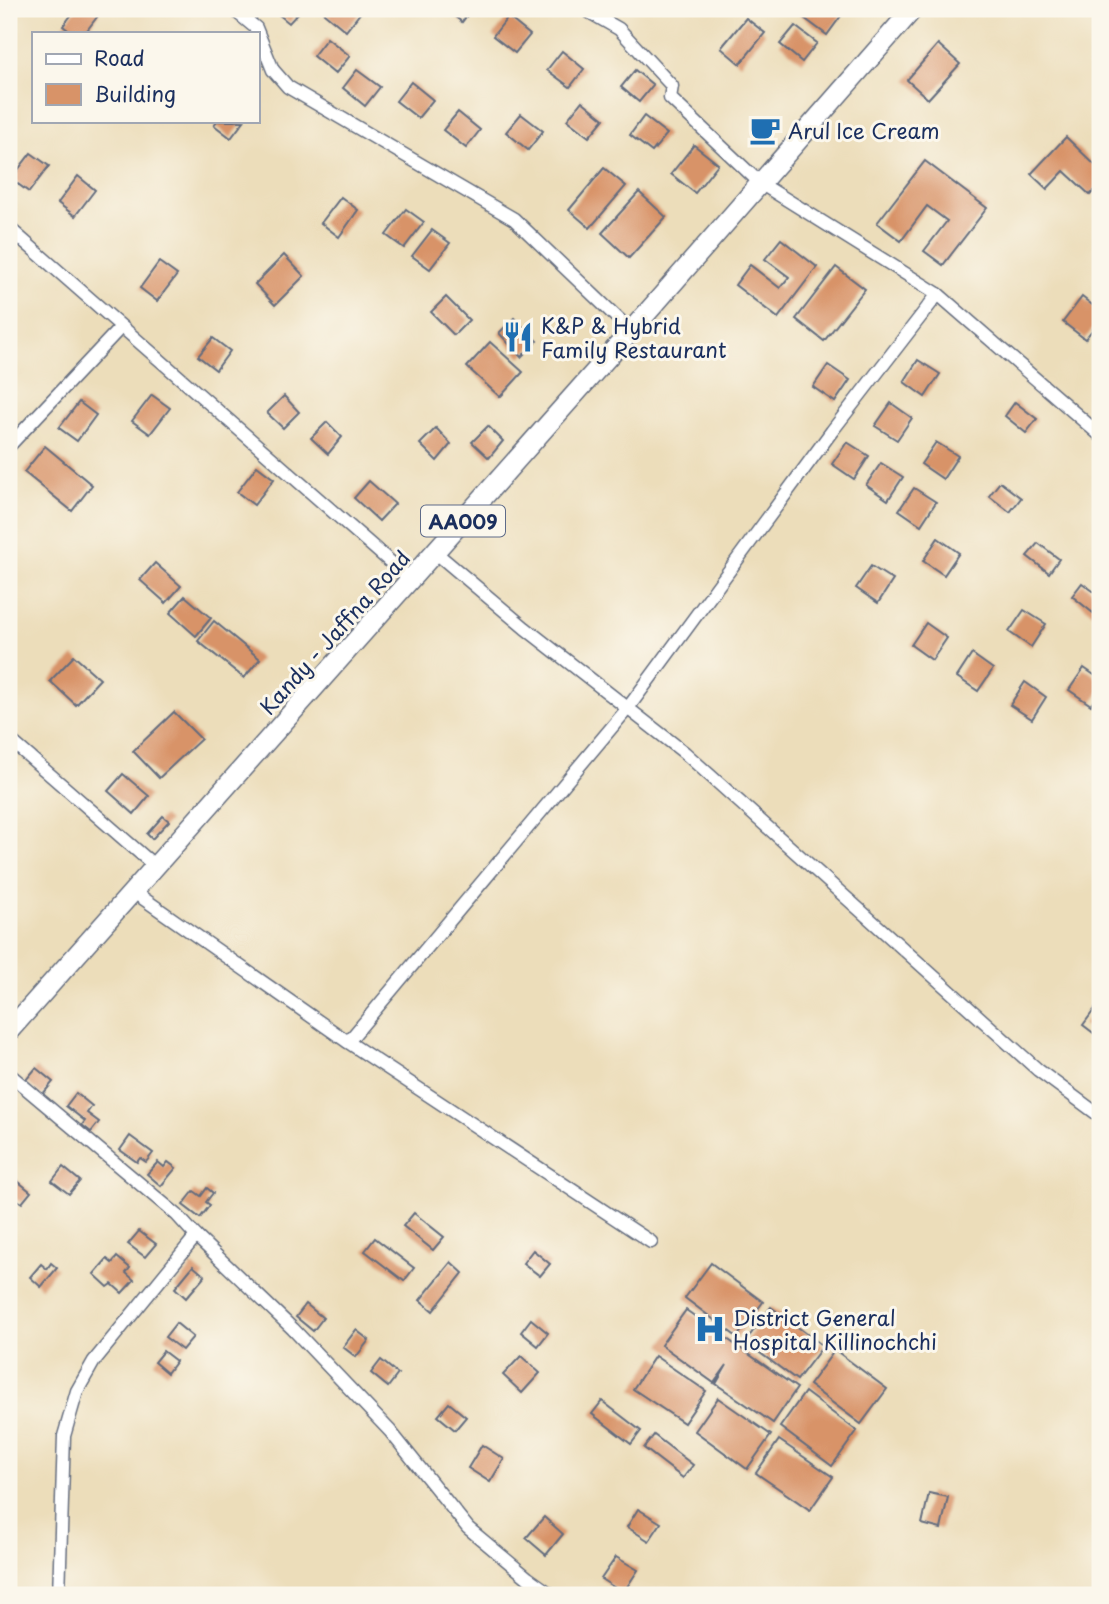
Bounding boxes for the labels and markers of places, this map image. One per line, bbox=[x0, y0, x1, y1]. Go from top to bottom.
cafe icon: Arul Ice Cream bbox=[748, 113, 782, 147]
place label: Arul Ice Cream bbox=[788, 114, 940, 146]
place label: K&P & Hybrid Family Restaurant bbox=[541, 309, 726, 365]
restaurant icon: K&P & Hybrid Family Restaurant bbox=[501, 320, 535, 354]
place label: District General Hospital Killinochchi bbox=[733, 1301, 937, 1357]
hospital icon: District General Hospital Killinochchi bbox=[693, 1312, 727, 1346]

